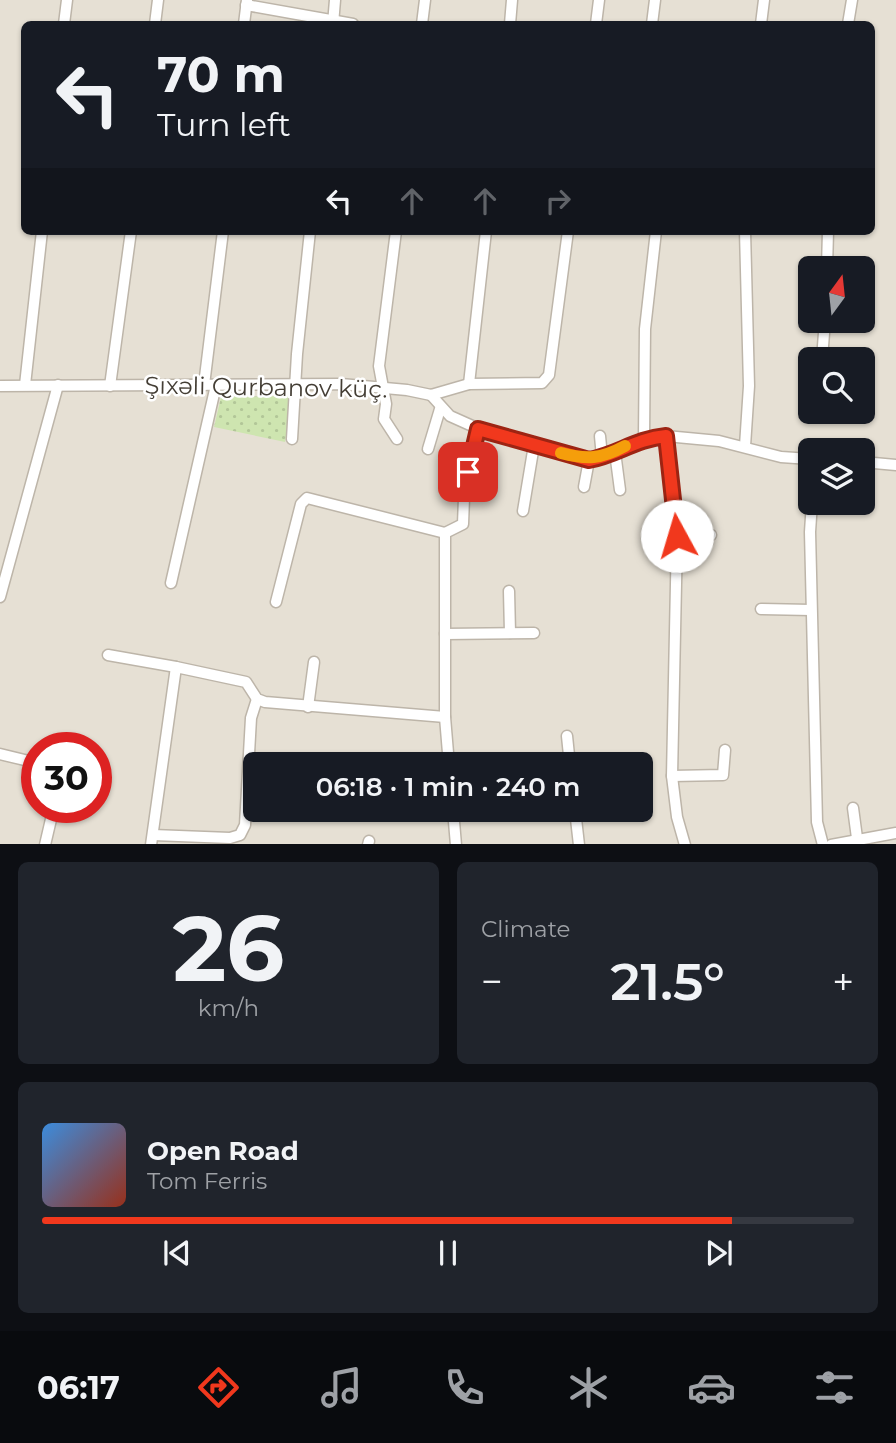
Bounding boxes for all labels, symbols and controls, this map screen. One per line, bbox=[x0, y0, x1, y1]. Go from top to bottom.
text: 70 m bbox=[157, 45, 285, 104]
icon: left bbox=[42, 49, 133, 140]
text: Turn left bbox=[157, 105, 291, 144]
icon: left bbox=[320, 182, 358, 220]
icon: ahead bbox=[393, 182, 431, 220]
icon: ahead bbox=[466, 182, 504, 220]
icon: right bbox=[539, 182, 577, 220]
north arrow bbox=[798, 256, 875, 332]
map controls bbox=[798, 256, 875, 515]
button: search bbox=[798, 347, 875, 424]
street label: Şıxəli Qurbanov küç. bbox=[144, 370, 388, 404]
button: layers bbox=[798, 438, 875, 515]
pin bbox=[438, 442, 498, 502]
icon: arrive bbox=[449, 453, 487, 491]
position arrow bbox=[640, 499, 714, 573]
speed limit sign: 30 bbox=[21, 732, 112, 823]
text: 06:18 · 1 min · 240 m bbox=[316, 771, 580, 803]
text: 26 bbox=[173, 893, 284, 1004]
text: Climate bbox=[481, 915, 570, 943]
text: 21.5° bbox=[610, 950, 725, 1013]
text: − bbox=[481, 958, 503, 1005]
text: + bbox=[832, 958, 854, 1005]
text: km/h bbox=[198, 994, 259, 1022]
text: Open Road bbox=[147, 1135, 299, 1167]
text: Tom Ferris bbox=[147, 1167, 267, 1195]
icon: previous bbox=[158, 1234, 196, 1272]
icon: pause bbox=[429, 1234, 467, 1272]
icon: next bbox=[700, 1234, 738, 1272]
icon: directions bbox=[194, 1363, 243, 1412]
icon: music bbox=[317, 1363, 366, 1412]
icon: phone bbox=[440, 1363, 489, 1412]
icon: climate bbox=[564, 1363, 613, 1412]
icon: car bbox=[687, 1363, 736, 1412]
icon: filters bbox=[810, 1363, 859, 1412]
text: 06:17 bbox=[37, 1368, 120, 1407]

